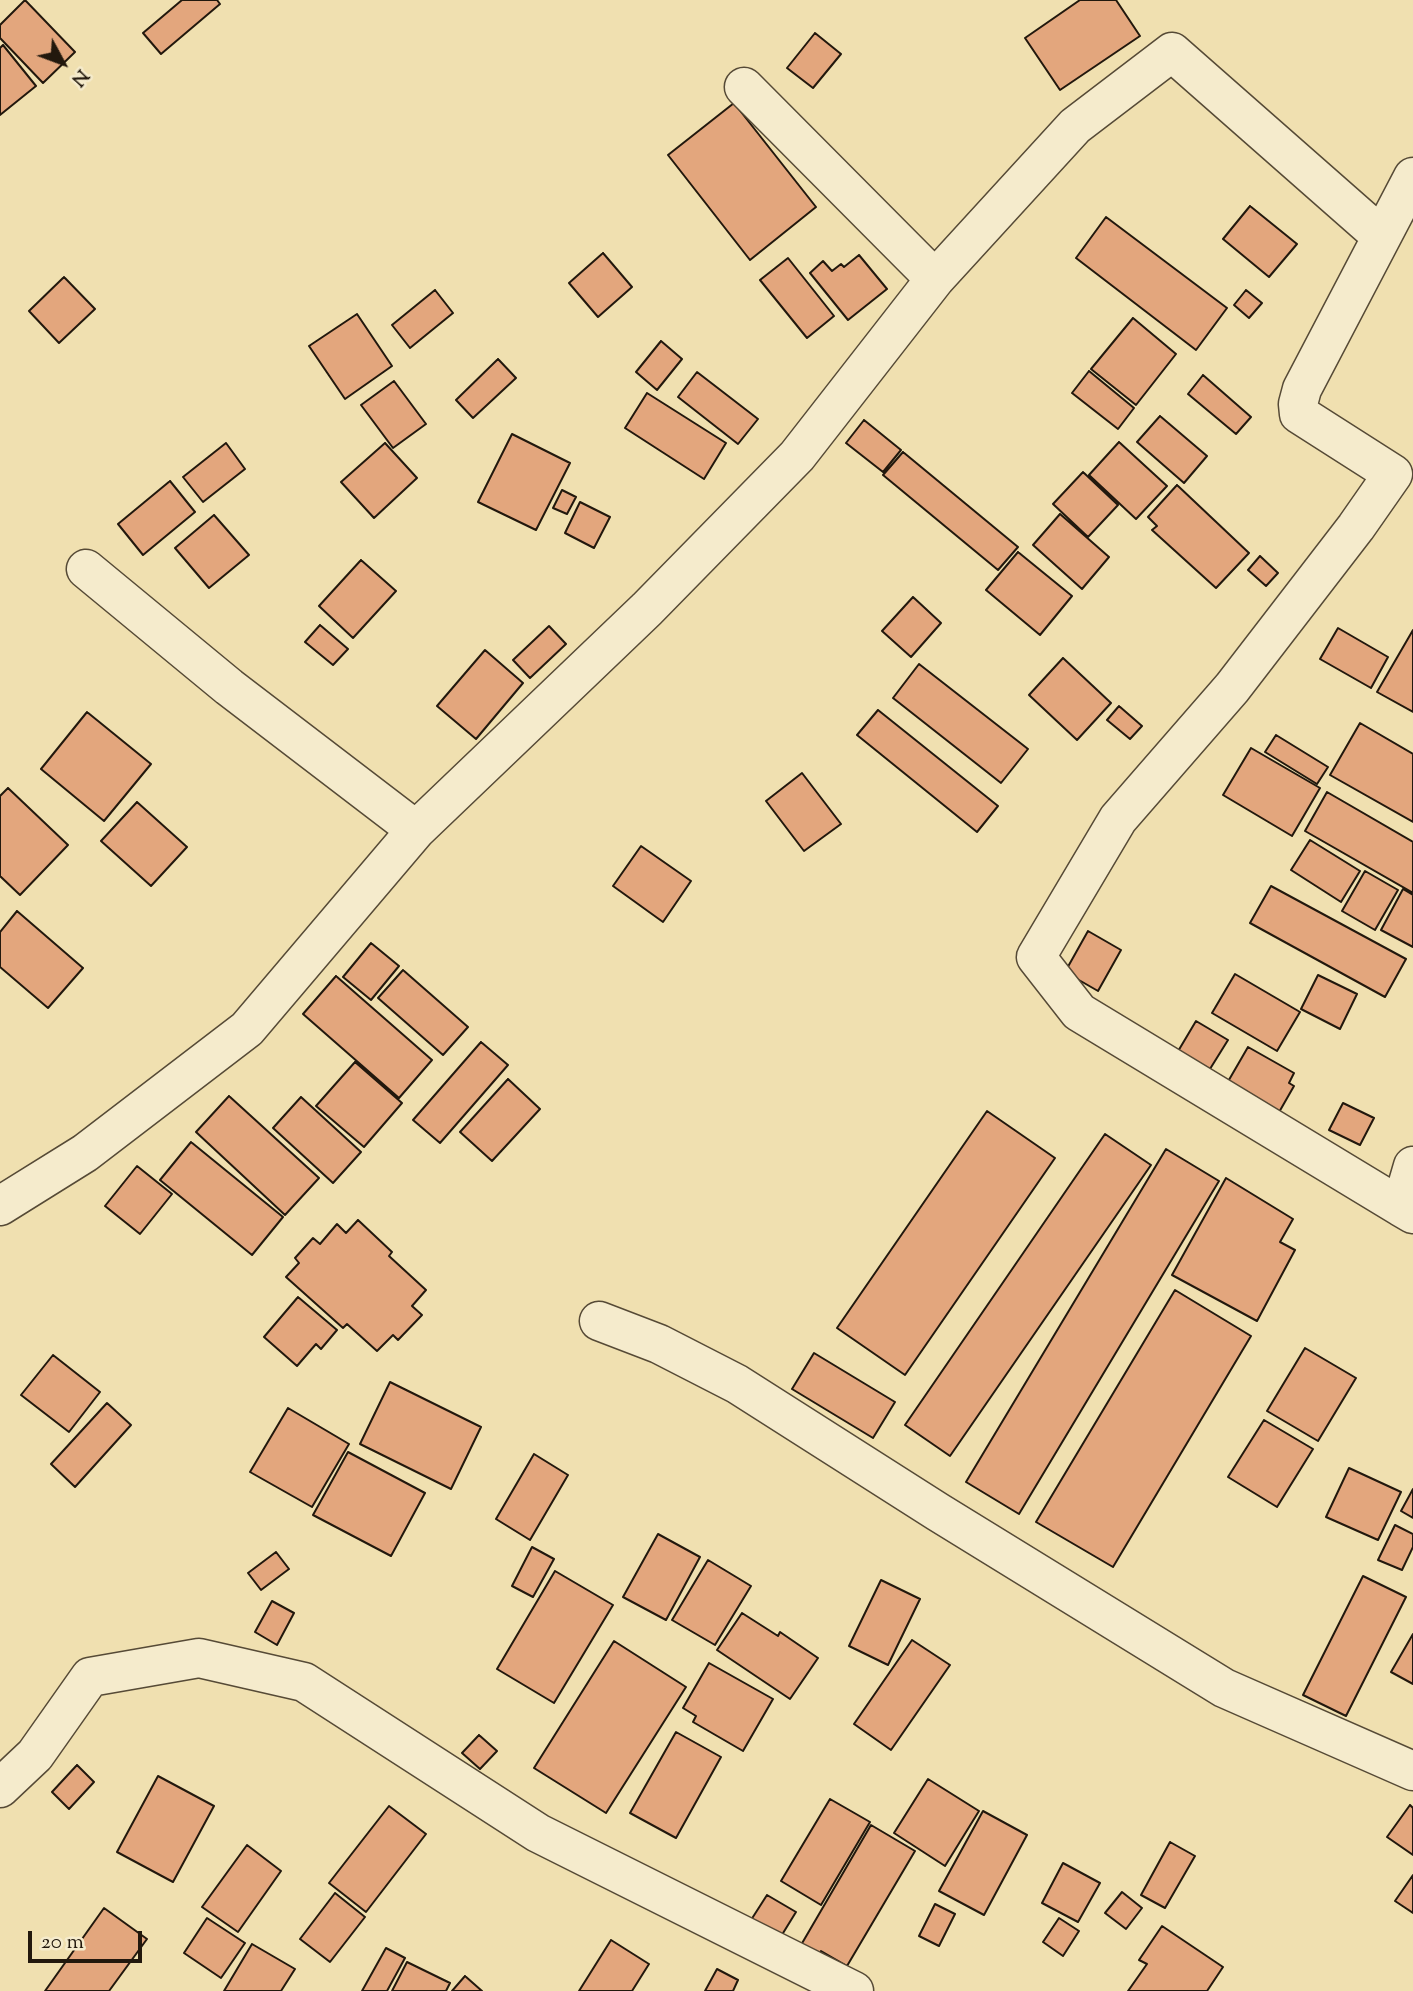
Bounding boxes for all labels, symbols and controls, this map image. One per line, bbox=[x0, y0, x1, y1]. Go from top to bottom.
north arrow bbox=[28, 28, 98, 98]
text: N bbox=[64, 63, 94, 92]
scale bar bbox=[32, 1918, 145, 1962]
text: 20 m bbox=[41, 1928, 84, 1958]

